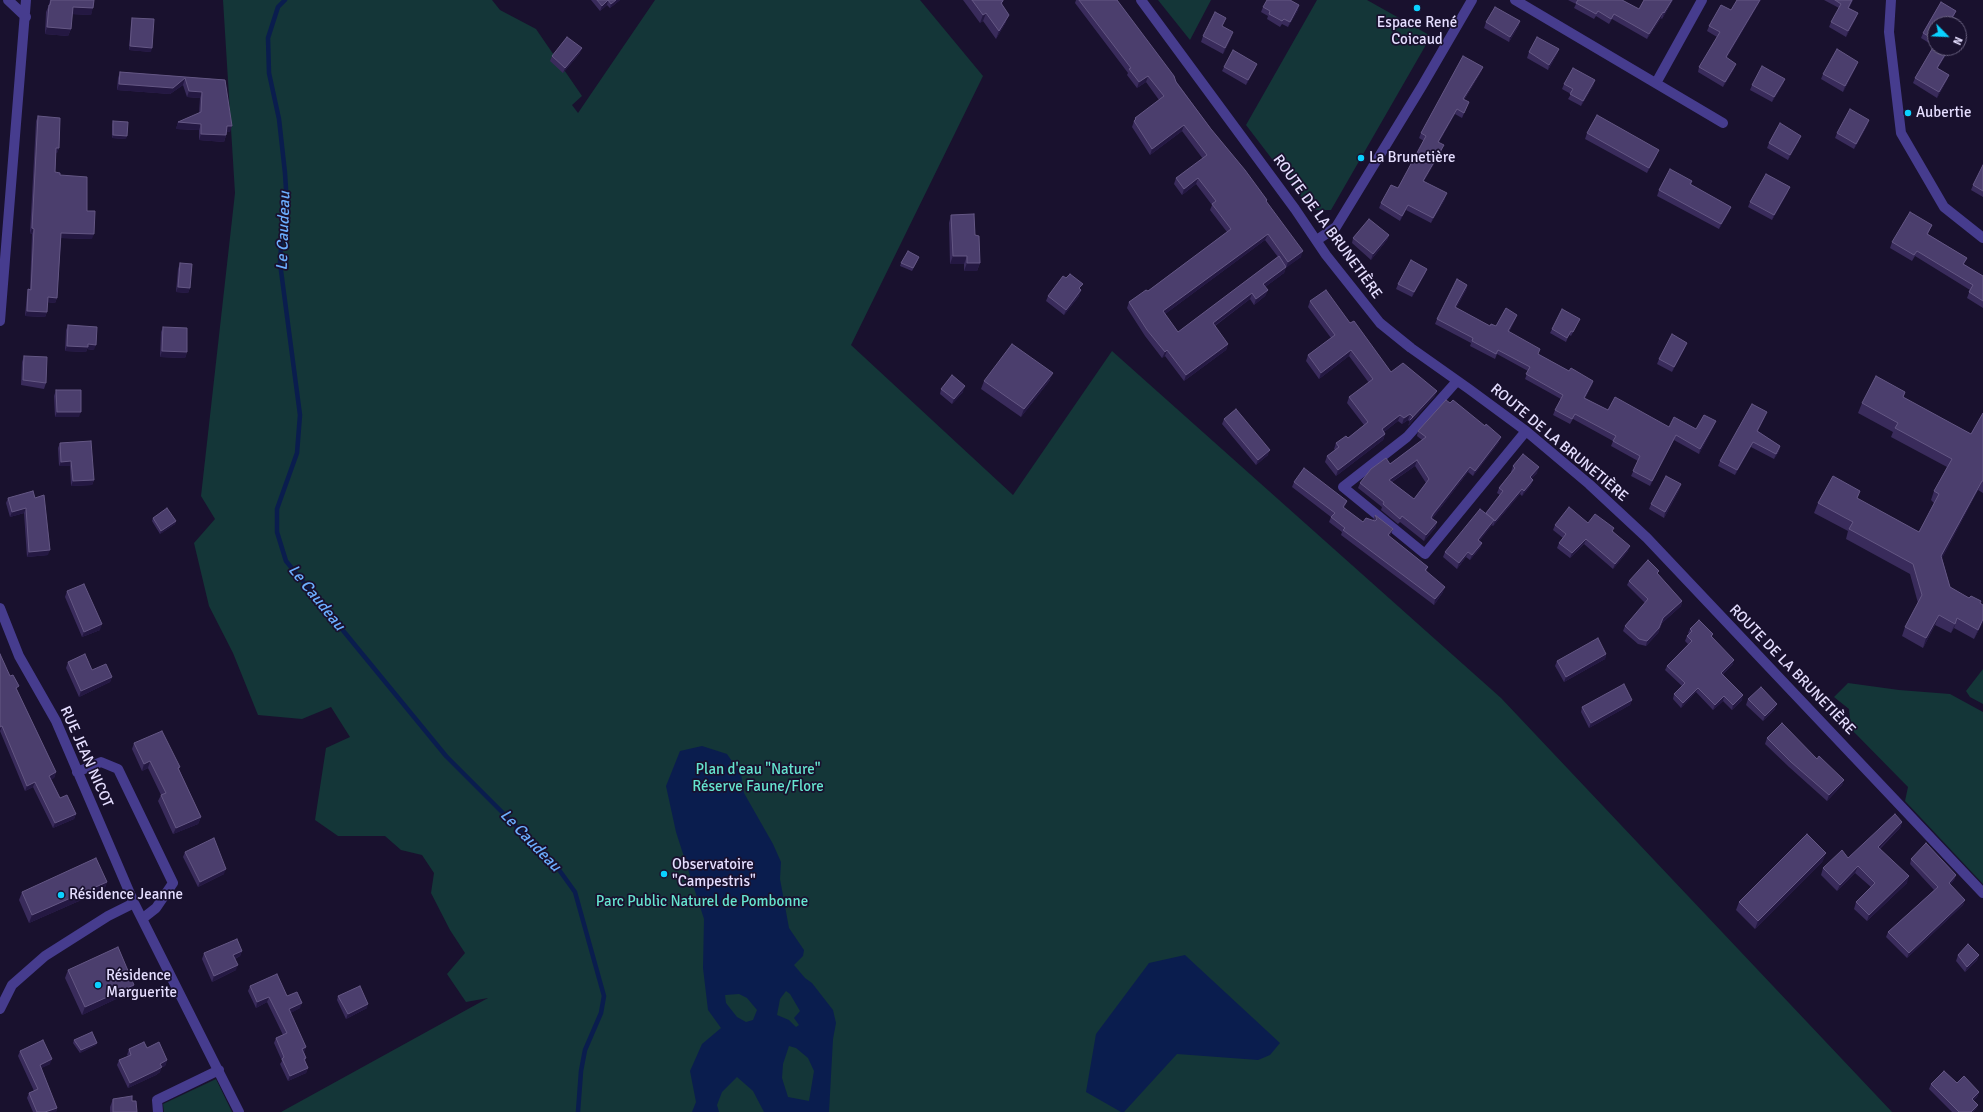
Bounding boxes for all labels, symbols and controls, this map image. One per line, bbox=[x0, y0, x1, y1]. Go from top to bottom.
marker: Espace René Coicaud bbox=[1412, 3, 1422, 13]
place label: Espace René Coicaud bbox=[1377, 14, 1457, 49]
north arrow bbox=[1927, 16, 1967, 56]
text: N bbox=[1950, 35, 1965, 47]
place label: Aubertie bbox=[1916, 104, 1971, 122]
marker: Aubertie bbox=[1903, 108, 1913, 118]
place label: La Brunetière bbox=[1369, 149, 1456, 167]
street label: ROUTE DE LA BRUNETIÈRE bbox=[1269, 151, 1385, 303]
marker: La Brunetière bbox=[1356, 153, 1366, 163]
water label: Le Caudeau bbox=[273, 191, 295, 271]
street label: ROUTE DE LA BRUNETIÈRE bbox=[1487, 380, 1631, 506]
water label: Le Caudeau bbox=[284, 561, 348, 635]
street label: ROUTE DE LA BRUNETIÈRE bbox=[1725, 601, 1859, 739]
street label: RUE JEAN NICOT bbox=[56, 704, 116, 810]
park label: Plan d'eau "Nature" Réserve Faune/Flore bbox=[692, 761, 824, 796]
water label: Le Caudeau bbox=[496, 806, 564, 876]
place label: Observatoire "Campestris" bbox=[672, 856, 756, 891]
marker: Observatoire "Campestris" bbox=[659, 869, 669, 879]
place label: Résidence Jeanne bbox=[69, 886, 183, 904]
marker: Résidence Jeanne bbox=[56, 890, 66, 900]
park label: Parc Public Naturel de Pombonne bbox=[596, 893, 808, 911]
place label: Résidence Marguerite bbox=[106, 967, 177, 1002]
marker: Résidence Marguerite bbox=[93, 980, 103, 990]

